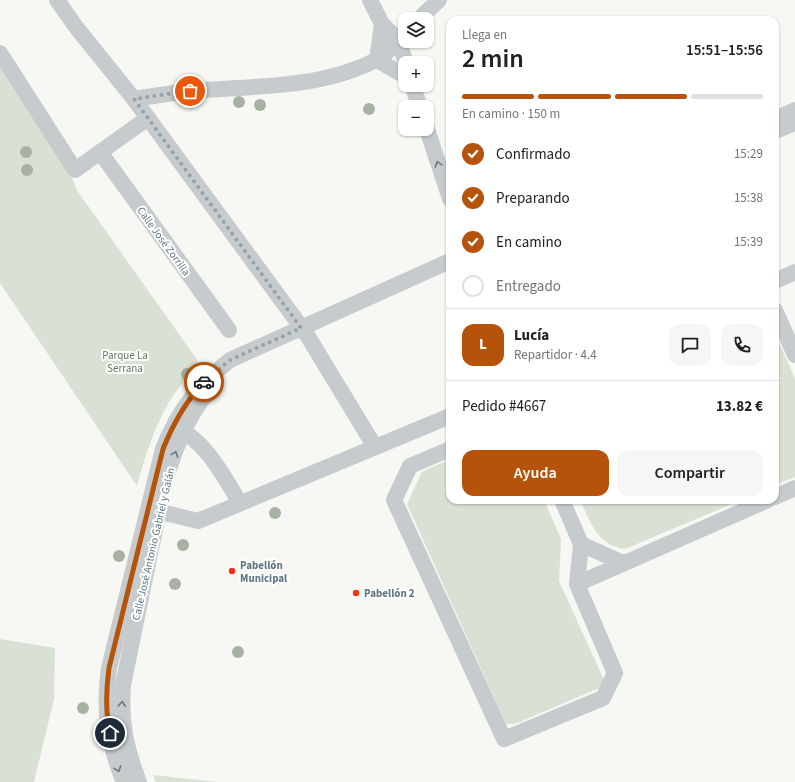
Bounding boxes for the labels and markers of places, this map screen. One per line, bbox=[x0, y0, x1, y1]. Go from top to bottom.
pin bbox=[173, 74, 207, 108]
place label: Pabellón Municipal bbox=[240, 558, 288, 586]
marker: Pabellón Municipal bbox=[227, 566, 237, 576]
place label: Pabellón 2 bbox=[364, 586, 415, 601]
marker: Pabellón 2 bbox=[351, 588, 361, 598]
pin bbox=[93, 716, 127, 750]

